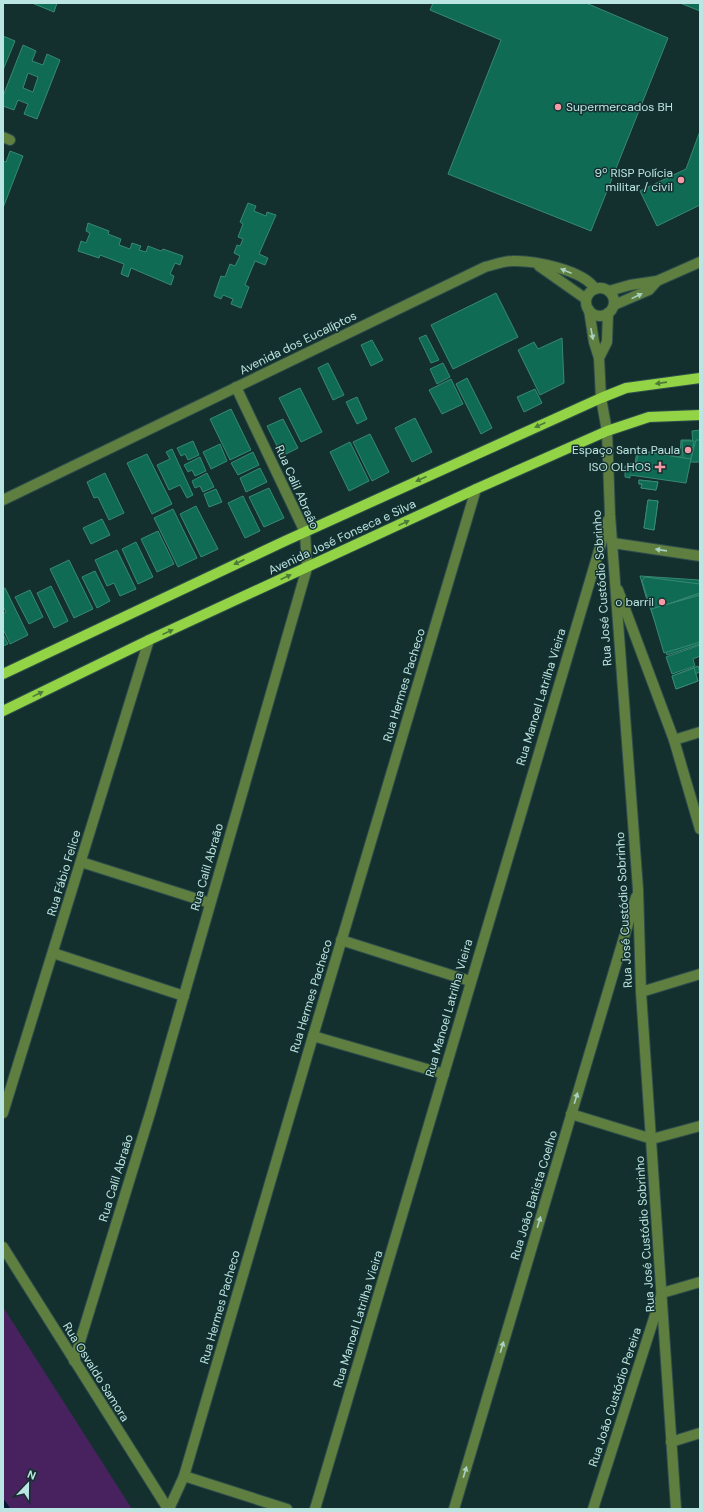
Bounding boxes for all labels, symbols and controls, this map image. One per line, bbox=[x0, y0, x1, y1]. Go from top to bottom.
place label: Supermercados BH bbox=[566, 99, 673, 115]
marker: Supermercados BH bbox=[553, 102, 563, 112]
place label: 9º RISP Polícia militar / civil bbox=[594, 165, 673, 195]
marker: 9º RISP Polícia militar / civil bbox=[676, 175, 686, 185]
one-way arrow bbox=[560, 268, 572, 274]
one-way arrow bbox=[631, 293, 643, 299]
street label: Avenida dos Eucalíptos bbox=[237, 308, 359, 378]
one-way arrow bbox=[590, 328, 596, 341]
one-way arrow bbox=[655, 380, 667, 386]
one-way arrow bbox=[534, 422, 545, 428]
street label: Rua Calil Abraão bbox=[271, 442, 323, 532]
place label: Espaço Santa Paula bbox=[572, 442, 680, 458]
marker: Espaço Santa Paula bbox=[683, 445, 693, 455]
place label: ISO OLHOS bbox=[589, 459, 651, 475]
marker: ISO OLHOS bbox=[654, 461, 666, 473]
one-way arrow bbox=[416, 476, 427, 482]
street label: Avenida José Fonseca e Silva bbox=[266, 496, 418, 578]
street label: Rua José Custódio Sobrinho bbox=[589, 509, 615, 667]
one-way arrow bbox=[398, 520, 410, 526]
one-way arrow bbox=[655, 547, 667, 553]
one-way arrow bbox=[234, 559, 245, 565]
one-way arrow bbox=[281, 574, 292, 580]
place label: o barril bbox=[615, 594, 654, 610]
marker: o barril bbox=[657, 597, 667, 607]
street label: Rua Hermes Pacheco bbox=[379, 626, 429, 744]
street label: Rua Manoel Latrilha Vieira bbox=[513, 626, 569, 768]
one-way arrow bbox=[162, 629, 174, 635]
one-way arrow bbox=[32, 691, 44, 697]
street label: Rua Calil Abraão bbox=[187, 821, 227, 913]
street label: Rua Fábio Felice bbox=[43, 828, 85, 918]
street label: Rua José Custódio Sobrinho bbox=[612, 832, 636, 988]
street label: Rua Hermes Pacheco bbox=[286, 937, 336, 1055]
street label: Rua Manoel Latrilha Vieira bbox=[422, 937, 476, 1079]
one-way arrow bbox=[573, 1091, 579, 1103]
street label: Rua João Batista Coelho bbox=[507, 1128, 561, 1262]
street label: Rua Calil Abraão bbox=[95, 1132, 137, 1224]
street label: Rua José Custódio Sobrinho bbox=[632, 1155, 658, 1313]
one-way arrow bbox=[536, 1216, 542, 1228]
street label: Rua Hermes Pacheco bbox=[196, 1248, 244, 1366]
street label: Rua Manoel Latrilha Vieira bbox=[330, 1248, 386, 1390]
street label: Rua Osvaldo Samora bbox=[59, 1319, 133, 1425]
street label: Rua João Custódio Pereira bbox=[585, 1325, 645, 1469]
one-way arrow bbox=[499, 1341, 505, 1353]
north arrow bbox=[8, 1464, 48, 1504]
one-way arrow bbox=[462, 1465, 468, 1477]
text: N bbox=[25, 1467, 38, 1483]

